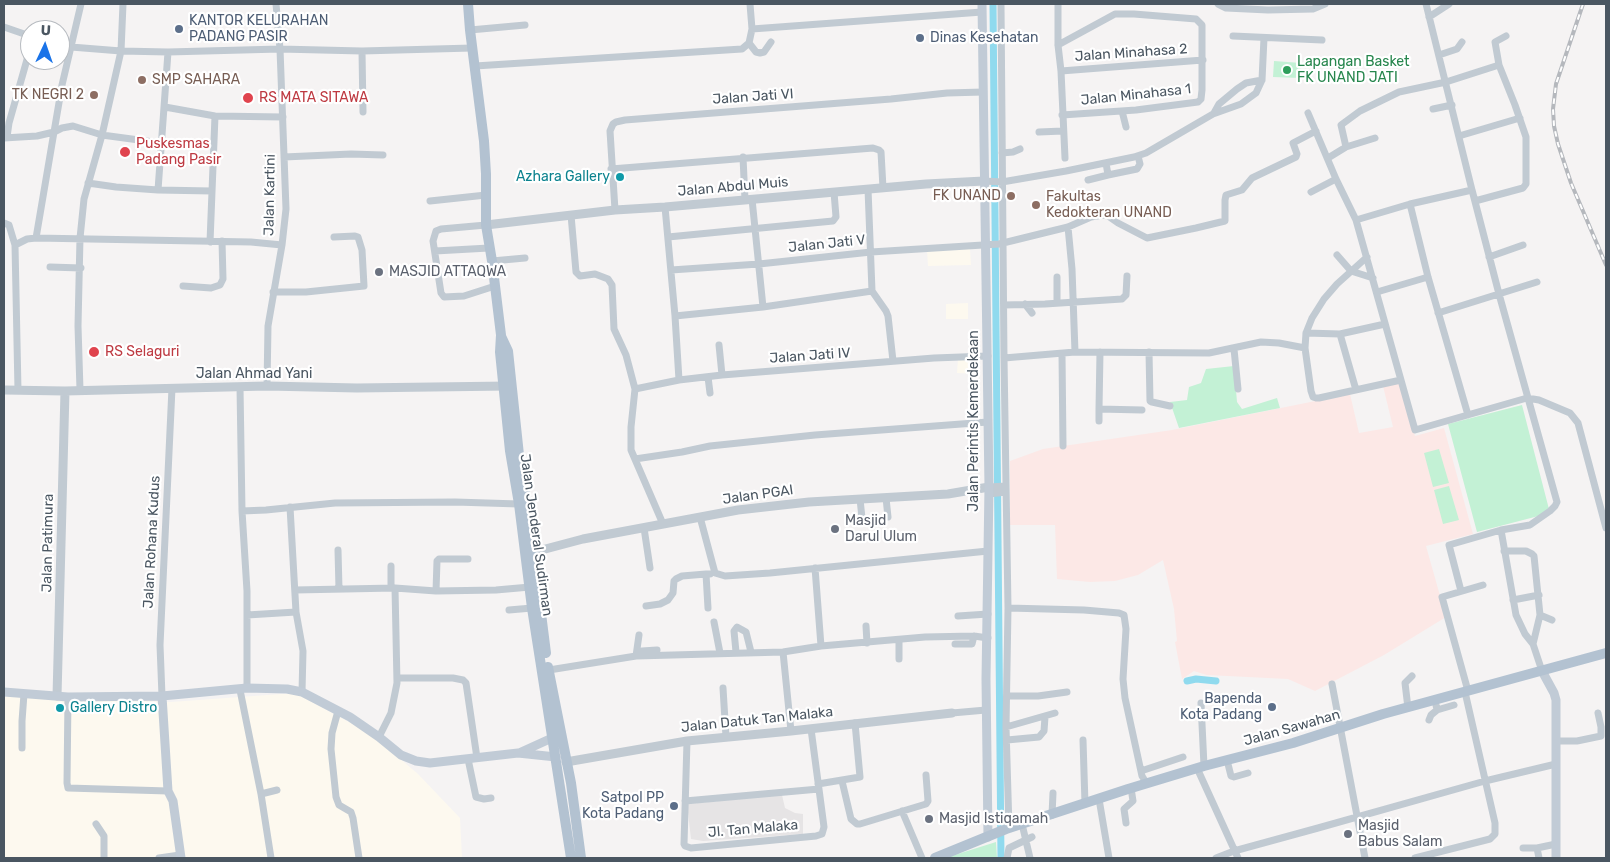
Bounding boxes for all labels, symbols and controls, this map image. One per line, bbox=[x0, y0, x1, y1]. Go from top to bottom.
place label: KANTOR KELURAHAN PADANG PASIR bbox=[189, 13, 329, 46]
north arrow bbox=[20, 20, 70, 70]
text: U bbox=[40, 22, 51, 39]
marker: KANTOR KELURAHAN PADANG PASIR bbox=[173, 23, 185, 35]
place label: Dinas Kesehatan bbox=[930, 30, 1039, 46]
marker: Dinas Kesehatan bbox=[914, 32, 926, 44]
street label: Jalan Minahasa 2 bbox=[1074, 41, 1188, 65]
place label: Lapangan Basket FK UNAND JATI bbox=[1297, 54, 1410, 86]
marker: Lapangan Basket FK UNAND JATI bbox=[1281, 64, 1293, 76]
place label: SMP SAHARA bbox=[152, 72, 240, 88]
marker: SMP SAHARA bbox=[136, 74, 148, 86]
street label: Jalan Minahasa 1 bbox=[1080, 81, 1192, 109]
street label: Jalan Jati VI bbox=[712, 86, 794, 108]
place label: TK NEGRI 2 bbox=[12, 87, 84, 103]
marker: TK NEGRI 2 bbox=[88, 89, 100, 101]
place label: RS MATA SITAWA bbox=[259, 90, 368, 106]
marker: RS MATA SITAWA bbox=[241, 91, 255, 105]
place label: Puskesmas Padang Pasir bbox=[136, 136, 221, 168]
marker: Puskesmas Padang Pasir bbox=[118, 145, 132, 159]
street label: Jalan Kartini bbox=[261, 154, 279, 236]
place label: Azhara Gallery bbox=[516, 169, 610, 185]
marker: Azhara Gallery bbox=[614, 171, 626, 183]
street label: Jalan Abdul Muis bbox=[677, 174, 789, 200]
place label: FK UNAND bbox=[933, 188, 1001, 204]
place label: Fakultas Kedokteran UNAND bbox=[1046, 189, 1172, 222]
marker: FK UNAND bbox=[1005, 190, 1017, 202]
marker: Fakultas Kedokteran UNAND bbox=[1030, 199, 1042, 211]
street label: Jalan Jati V bbox=[788, 232, 866, 256]
place label: MASJID ATTAQWA bbox=[389, 264, 506, 280]
marker: MASJID ATTAQWA bbox=[373, 266, 385, 278]
street label: Jalan Perintis Kemerdekaan bbox=[966, 330, 982, 512]
place label: RS Selaguri bbox=[105, 344, 179, 360]
marker: RS Selaguri bbox=[87, 345, 101, 359]
street label: Jalan Jati IV bbox=[769, 345, 851, 367]
street label: Jalan Ahmad Yani bbox=[196, 366, 312, 382]
street label: Jalan Jenderal Sudirman bbox=[516, 453, 556, 617]
street label: Jalan Rohana Kudus bbox=[140, 475, 164, 609]
street label: Jalan PGAI bbox=[722, 482, 794, 508]
street label: Jalan Patimura bbox=[39, 493, 57, 593]
place label: Masjid Darul Ulum bbox=[845, 513, 917, 546]
marker: Masjid Darul Ulum bbox=[829, 523, 841, 535]
place label: Bapenda Kota Padang bbox=[1180, 691, 1262, 724]
place label: Gallery Distro bbox=[70, 700, 157, 716]
marker: Bapenda Kota Padang bbox=[1266, 701, 1278, 713]
marker: Gallery Distro bbox=[54, 702, 66, 714]
street label: Jalan Datuk Tan Malaka bbox=[680, 704, 834, 736]
street label: Jalan Sawahan bbox=[1242, 706, 1342, 750]
place label: Satpol PP Kota Padang bbox=[582, 790, 664, 822]
marker: Satpol PP Kota Padang bbox=[668, 800, 680, 812]
place label: Masjid Istiqamah bbox=[939, 811, 1048, 827]
marker: Masjid Istiqamah bbox=[923, 813, 935, 825]
street label: Jl. Tan Malaka bbox=[707, 817, 799, 841]
place label: Masjid Babus Salam bbox=[1358, 818, 1442, 850]
marker: Masjid Babus Salam bbox=[1342, 828, 1354, 840]

